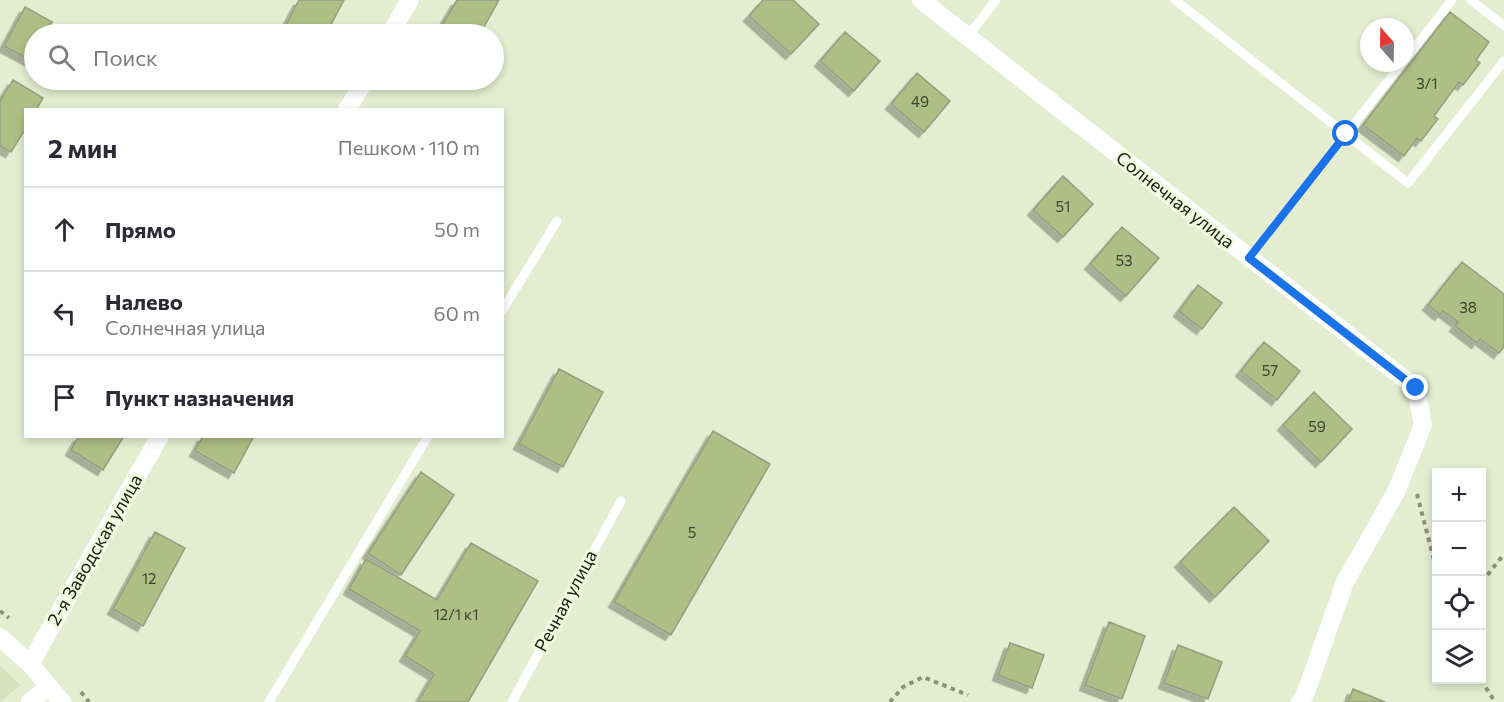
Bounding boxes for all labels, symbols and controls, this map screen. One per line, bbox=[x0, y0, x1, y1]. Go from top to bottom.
north arrow bbox=[1360, 18, 1414, 72]
search box bbox=[24, 24, 504, 90]
icon: search bbox=[45, 41, 78, 74]
text: Поиск bbox=[93, 44, 158, 71]
house number: 3/1 bbox=[1416, 74, 1438, 92]
house number: 49 bbox=[911, 92, 929, 110]
route start bbox=[1332, 120, 1358, 146]
text: 2 мин bbox=[48, 132, 117, 163]
text: Пешком · 110 m bbox=[338, 135, 480, 159]
street label: Солнечная улица bbox=[1112, 146, 1239, 252]
house number: 51 bbox=[1055, 197, 1071, 215]
icon: ahead bbox=[48, 213, 81, 246]
text: Прямо bbox=[105, 216, 176, 243]
text: 50 m bbox=[434, 217, 480, 241]
house number: 53 bbox=[1115, 251, 1133, 269]
text: Налево bbox=[105, 288, 183, 315]
icon: left bbox=[48, 297, 81, 330]
house number: 38 bbox=[1459, 298, 1477, 316]
text: 60 m bbox=[434, 301, 480, 325]
text: Солнечная улица bbox=[105, 315, 265, 339]
house number: 57 bbox=[1262, 361, 1278, 379]
route end bbox=[1402, 374, 1428, 400]
icon: arrive bbox=[48, 381, 81, 414]
text: Пункт назначения bbox=[105, 384, 294, 411]
house number: 59 bbox=[1308, 417, 1326, 435]
map controls bbox=[1432, 468, 1486, 684]
button: + bbox=[1432, 468, 1486, 522]
street label: 2-я Заводская улица bbox=[42, 470, 146, 629]
button: − bbox=[1432, 522, 1486, 576]
house number: 5 bbox=[688, 523, 696, 541]
street label: Речная улица bbox=[529, 546, 601, 655]
house number: 12 bbox=[142, 569, 156, 587]
button: locate bbox=[1432, 576, 1486, 630]
house number: 12/1 к1 bbox=[433, 605, 479, 623]
button: layers bbox=[1432, 630, 1486, 684]

